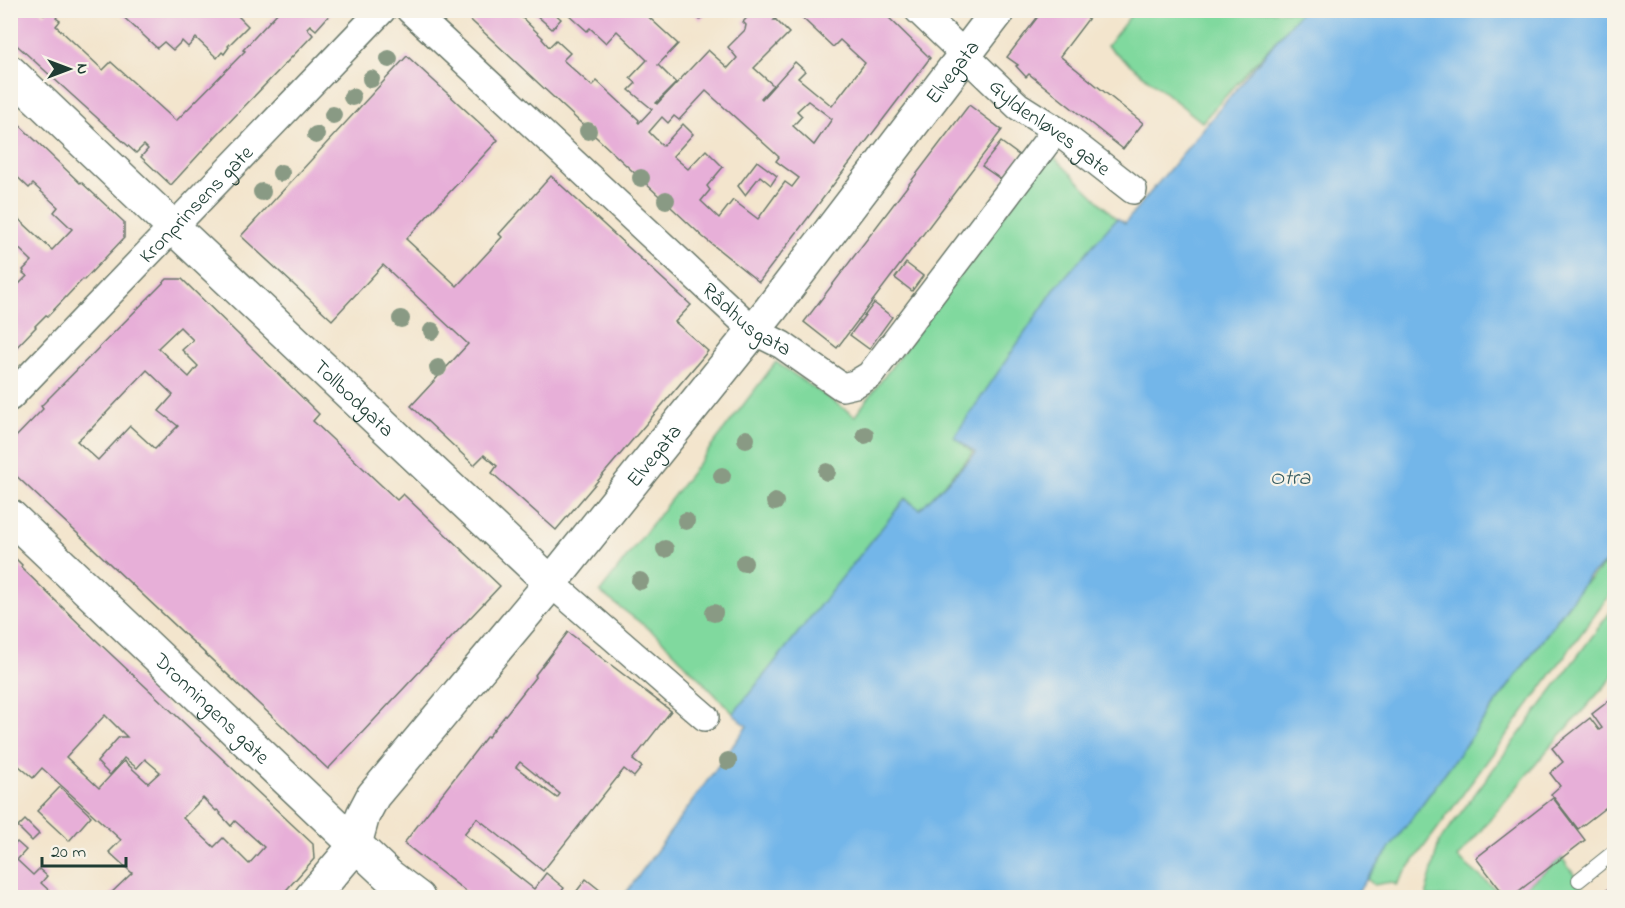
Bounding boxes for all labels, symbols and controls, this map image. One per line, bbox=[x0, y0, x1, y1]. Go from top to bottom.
street label: Elvegata bbox=[919, 34, 988, 111]
north arrow bbox=[39, 39, 99, 99]
text: N bbox=[70, 64, 94, 75]
street label: Gyldenløves gate bbox=[981, 73, 1117, 185]
street label: Kronprinsens gate bbox=[133, 139, 262, 271]
street label: Rådhusgata bbox=[694, 277, 797, 364]
street label: Tollbodgata bbox=[306, 353, 400, 445]
street label: Elvegata bbox=[620, 418, 690, 494]
water label: Otra bbox=[1270, 463, 1311, 495]
street label: Dronningens gate bbox=[145, 646, 276, 773]
scale bar bbox=[42, 830, 126, 868]
text: 20 m bbox=[51, 840, 86, 866]

